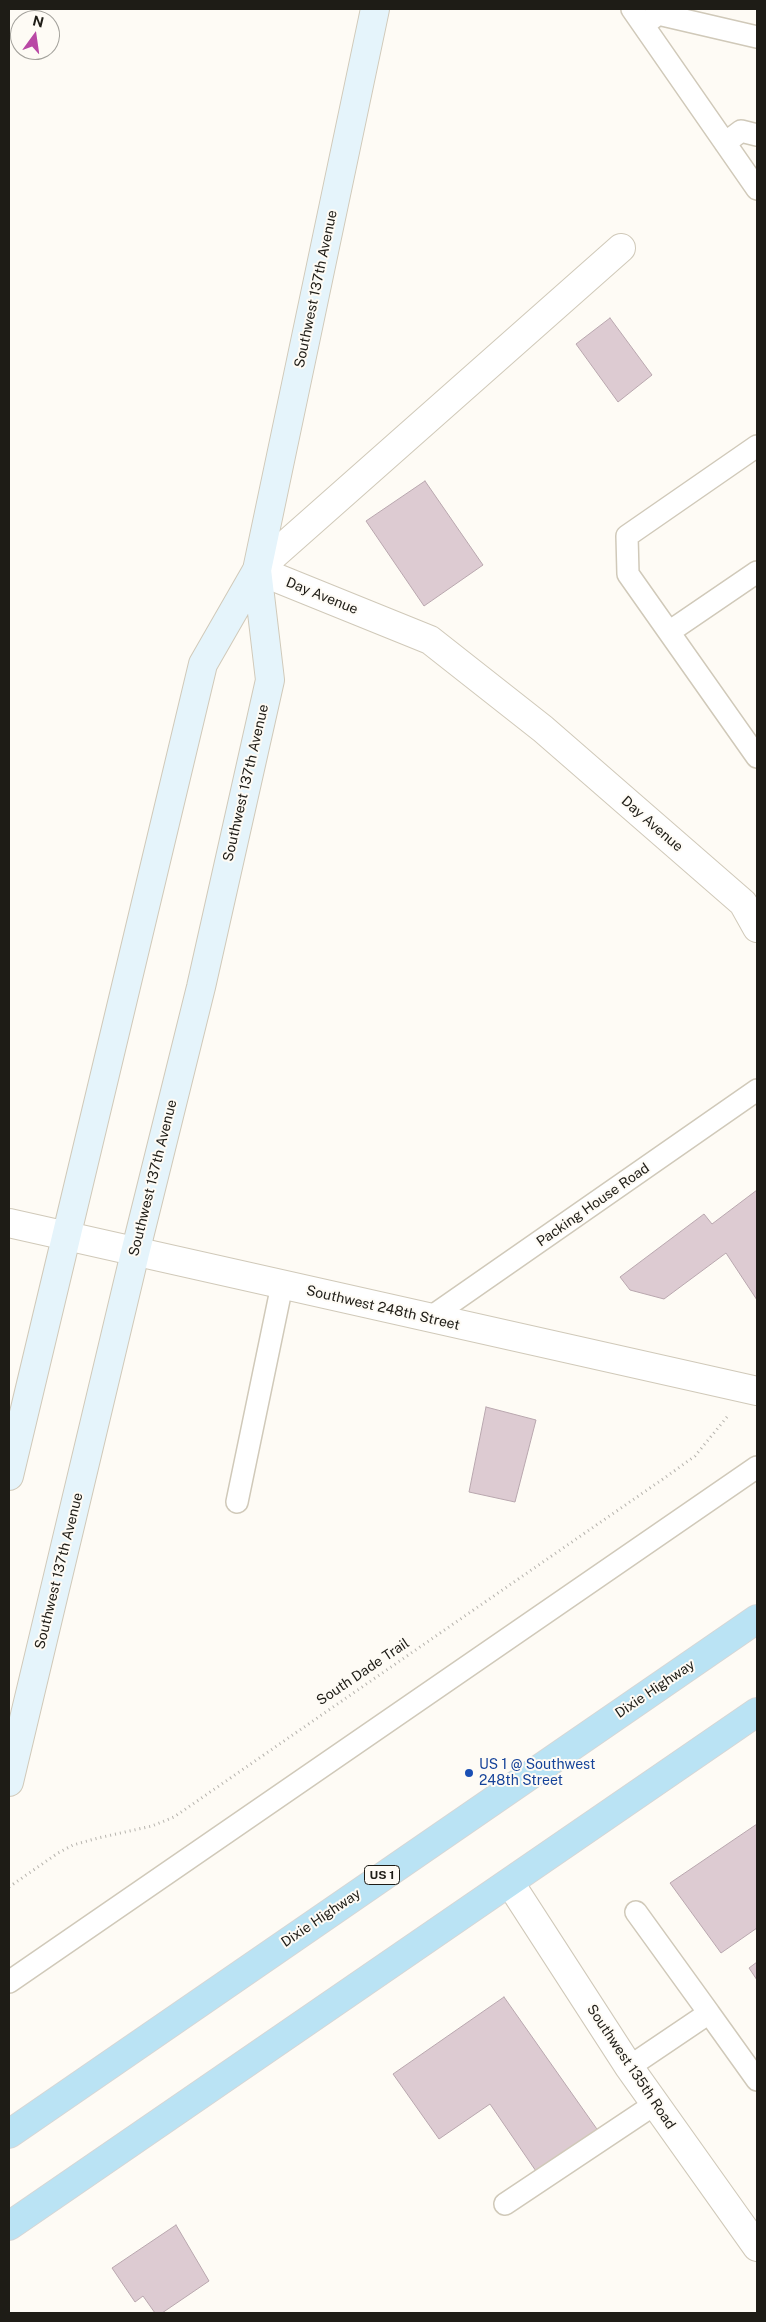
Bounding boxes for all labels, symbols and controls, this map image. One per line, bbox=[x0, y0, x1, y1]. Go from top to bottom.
north arrow bbox=[10, 10, 60, 60]
text: N bbox=[31, 12, 46, 31]
street label: Southwest 137th Avenue bbox=[291, 209, 341, 369]
street label: Day Avenue bbox=[284, 574, 360, 618]
street label: Southwest 137th Avenue bbox=[220, 703, 272, 863]
street label: Day Avenue bbox=[618, 793, 686, 855]
street label: Southwest 137th Avenue bbox=[125, 1098, 181, 1258]
street label: Packing House Road bbox=[533, 1160, 653, 1250]
street label: Southwest 248th Street bbox=[305, 1282, 461, 1334]
street label: Southwest 137th Avenue bbox=[31, 1491, 87, 1651]
street label: South Dade Trail bbox=[314, 1635, 412, 1709]
street label: Dixie Highway bbox=[612, 1656, 698, 1722]
place label: US 1 @ Southwest 248th Street bbox=[479, 1757, 595, 1790]
marker: US 1 @ Southwest 248th Street bbox=[463, 1767, 475, 1779]
road number: US 1 bbox=[364, 1866, 400, 1884]
street label: Dixie Highway bbox=[278, 1885, 364, 1951]
street label: Southwest 135th Road bbox=[583, 2002, 679, 2132]

